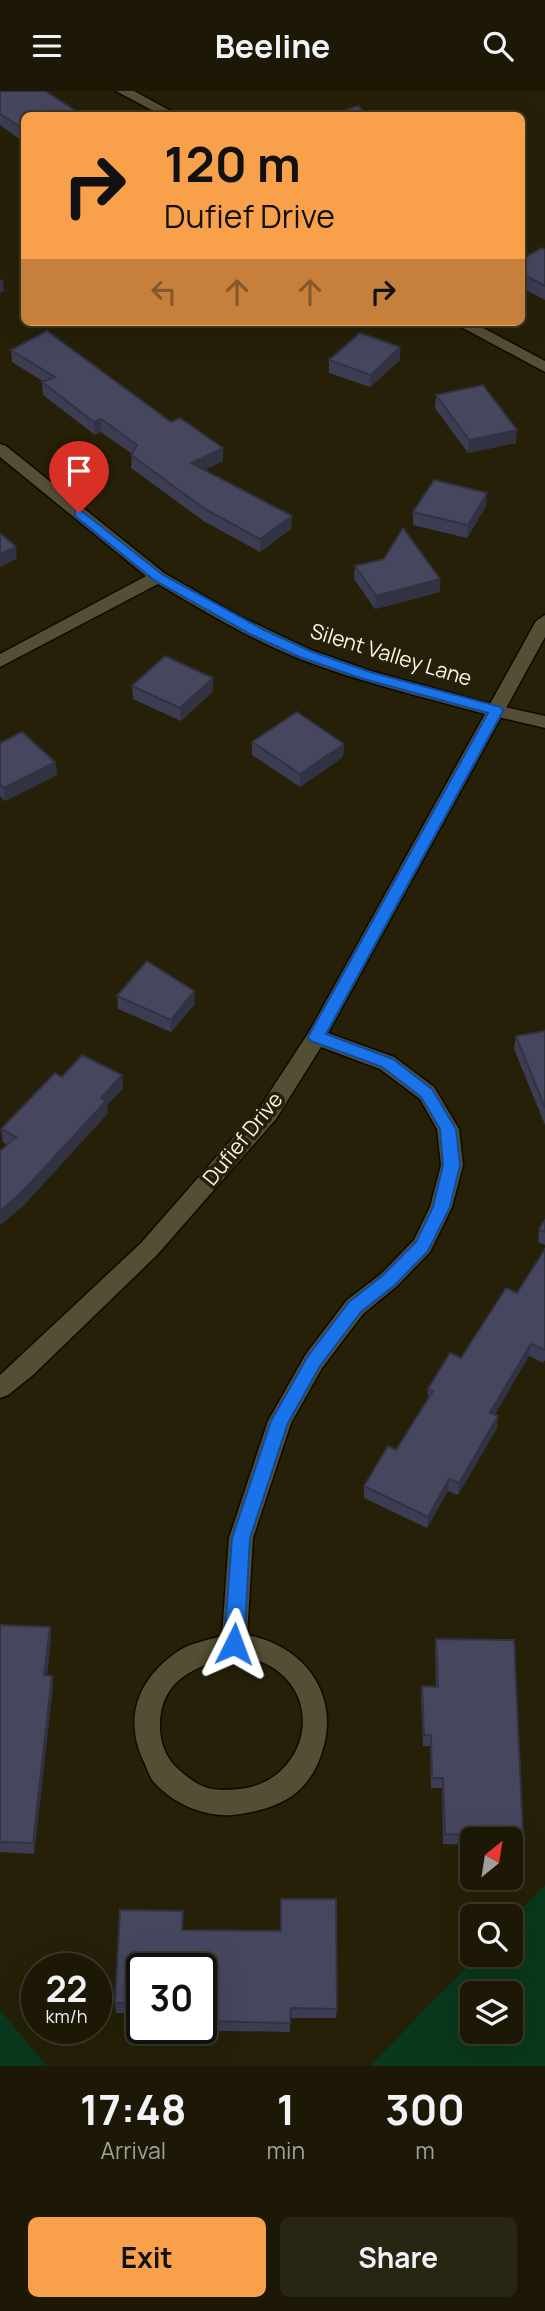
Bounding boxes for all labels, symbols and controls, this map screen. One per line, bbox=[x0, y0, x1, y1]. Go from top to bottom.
text: Beeline bbox=[215, 24, 330, 68]
icon: menu bbox=[28, 27, 66, 65]
icon: search bbox=[479, 27, 517, 65]
text: 120 m bbox=[164, 130, 301, 197]
icon: right bbox=[49, 140, 140, 231]
text: Dufief Drive bbox=[164, 194, 335, 238]
icon: left bbox=[145, 273, 183, 311]
icon: ahead bbox=[218, 273, 256, 311]
icon: ahead bbox=[291, 273, 329, 311]
icon: right bbox=[364, 273, 402, 311]
pin bbox=[49, 441, 109, 513]
icon: arrive bbox=[60, 452, 98, 490]
street label: Silent Valley Lane bbox=[307, 616, 475, 692]
street label: Dufief Drive bbox=[196, 1086, 288, 1191]
position arrow bbox=[197, 1607, 271, 1681]
north arrow bbox=[460, 1827, 523, 1890]
map controls bbox=[460, 1827, 523, 2044]
button: search bbox=[460, 1904, 523, 1967]
speed limit sign: 30 bbox=[126, 1953, 217, 2044]
text: 22 bbox=[46, 1965, 87, 2013]
button: layers bbox=[460, 1981, 523, 2044]
text: km/h bbox=[46, 2004, 87, 2028]
text: 17:48 bbox=[80, 2080, 187, 2138]
text: 1 bbox=[277, 2080, 295, 2138]
text: 300 bbox=[385, 2080, 465, 2138]
text: Arrival bbox=[100, 2134, 166, 2166]
text: min bbox=[267, 2134, 305, 2166]
text: m bbox=[415, 2134, 435, 2166]
button: Exit bbox=[28, 2217, 266, 2297]
button: Share bbox=[280, 2217, 517, 2297]

